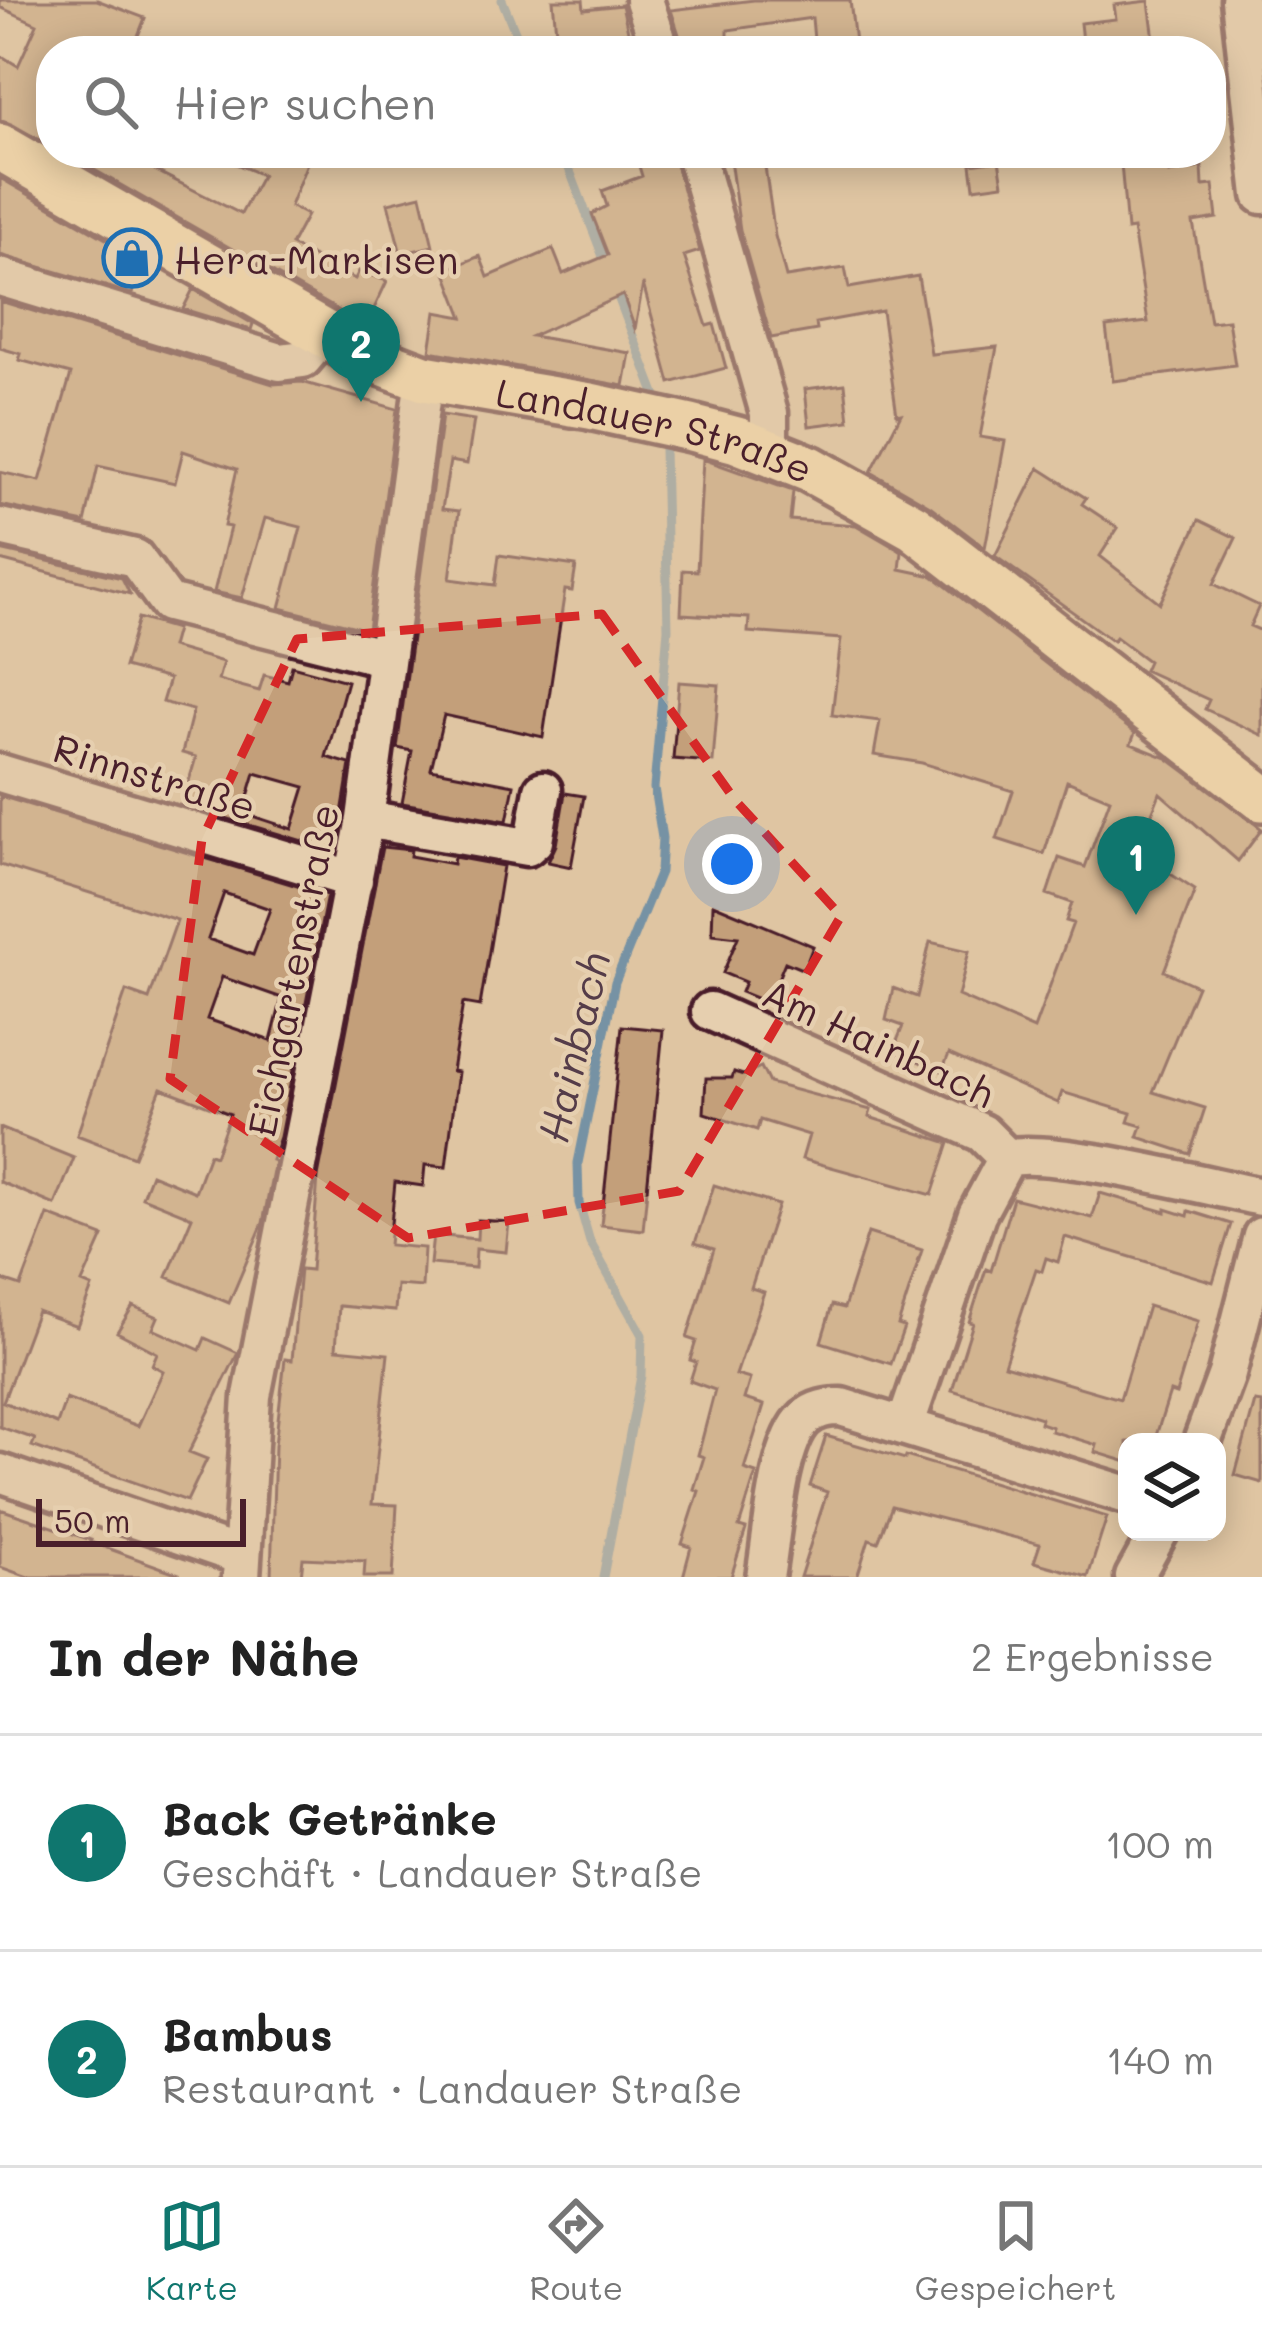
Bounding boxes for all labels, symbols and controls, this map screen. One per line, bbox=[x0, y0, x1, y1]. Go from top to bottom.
search box bbox=[36, 36, 1226, 168]
icon: search bbox=[78, 69, 144, 135]
text: Hier suchen bbox=[174, 73, 436, 131]
shop icon: Hera-Markisen bbox=[101, 227, 163, 289]
place label: Hera-Markisen bbox=[174, 233, 459, 284]
pin: 2 bbox=[322, 303, 400, 402]
street label: Landauer Straße bbox=[493, 365, 820, 493]
street label: Rinnstraße bbox=[48, 721, 262, 831]
street label: Eichgartenstraße bbox=[235, 800, 350, 1141]
pin: 1 bbox=[1097, 816, 1175, 915]
your location bbox=[702, 834, 762, 894]
water label: Hainbach bbox=[524, 947, 622, 1147]
street label: Am Hainbach bbox=[755, 966, 1003, 1118]
map controls bbox=[1118, 1433, 1226, 1541]
button: layers bbox=[1118, 1433, 1226, 1541]
scale bar bbox=[36, 1493, 246, 1546]
text: 50 m bbox=[54, 1498, 130, 1541]
text: In der Nähe bbox=[48, 1622, 359, 1689]
text: 2 Ergebnisse bbox=[971, 1630, 1214, 1681]
text: Back Getränke bbox=[162, 1788, 497, 1846]
text: 1 bbox=[78, 1817, 96, 1868]
text: 100 m bbox=[1105, 1817, 1214, 1868]
text: Geschäft · Landauer Straße bbox=[162, 1846, 702, 1897]
text: Bambus bbox=[162, 2004, 333, 2062]
text: 2 bbox=[76, 2033, 98, 2084]
text: 140 m bbox=[1106, 2033, 1214, 2084]
text: Restaurant · Landauer Straße bbox=[162, 2062, 742, 2113]
tab: Karte bbox=[146, 2193, 238, 2308]
tab: Route bbox=[530, 2193, 623, 2308]
tab: Gespeichert bbox=[915, 2193, 1116, 2308]

